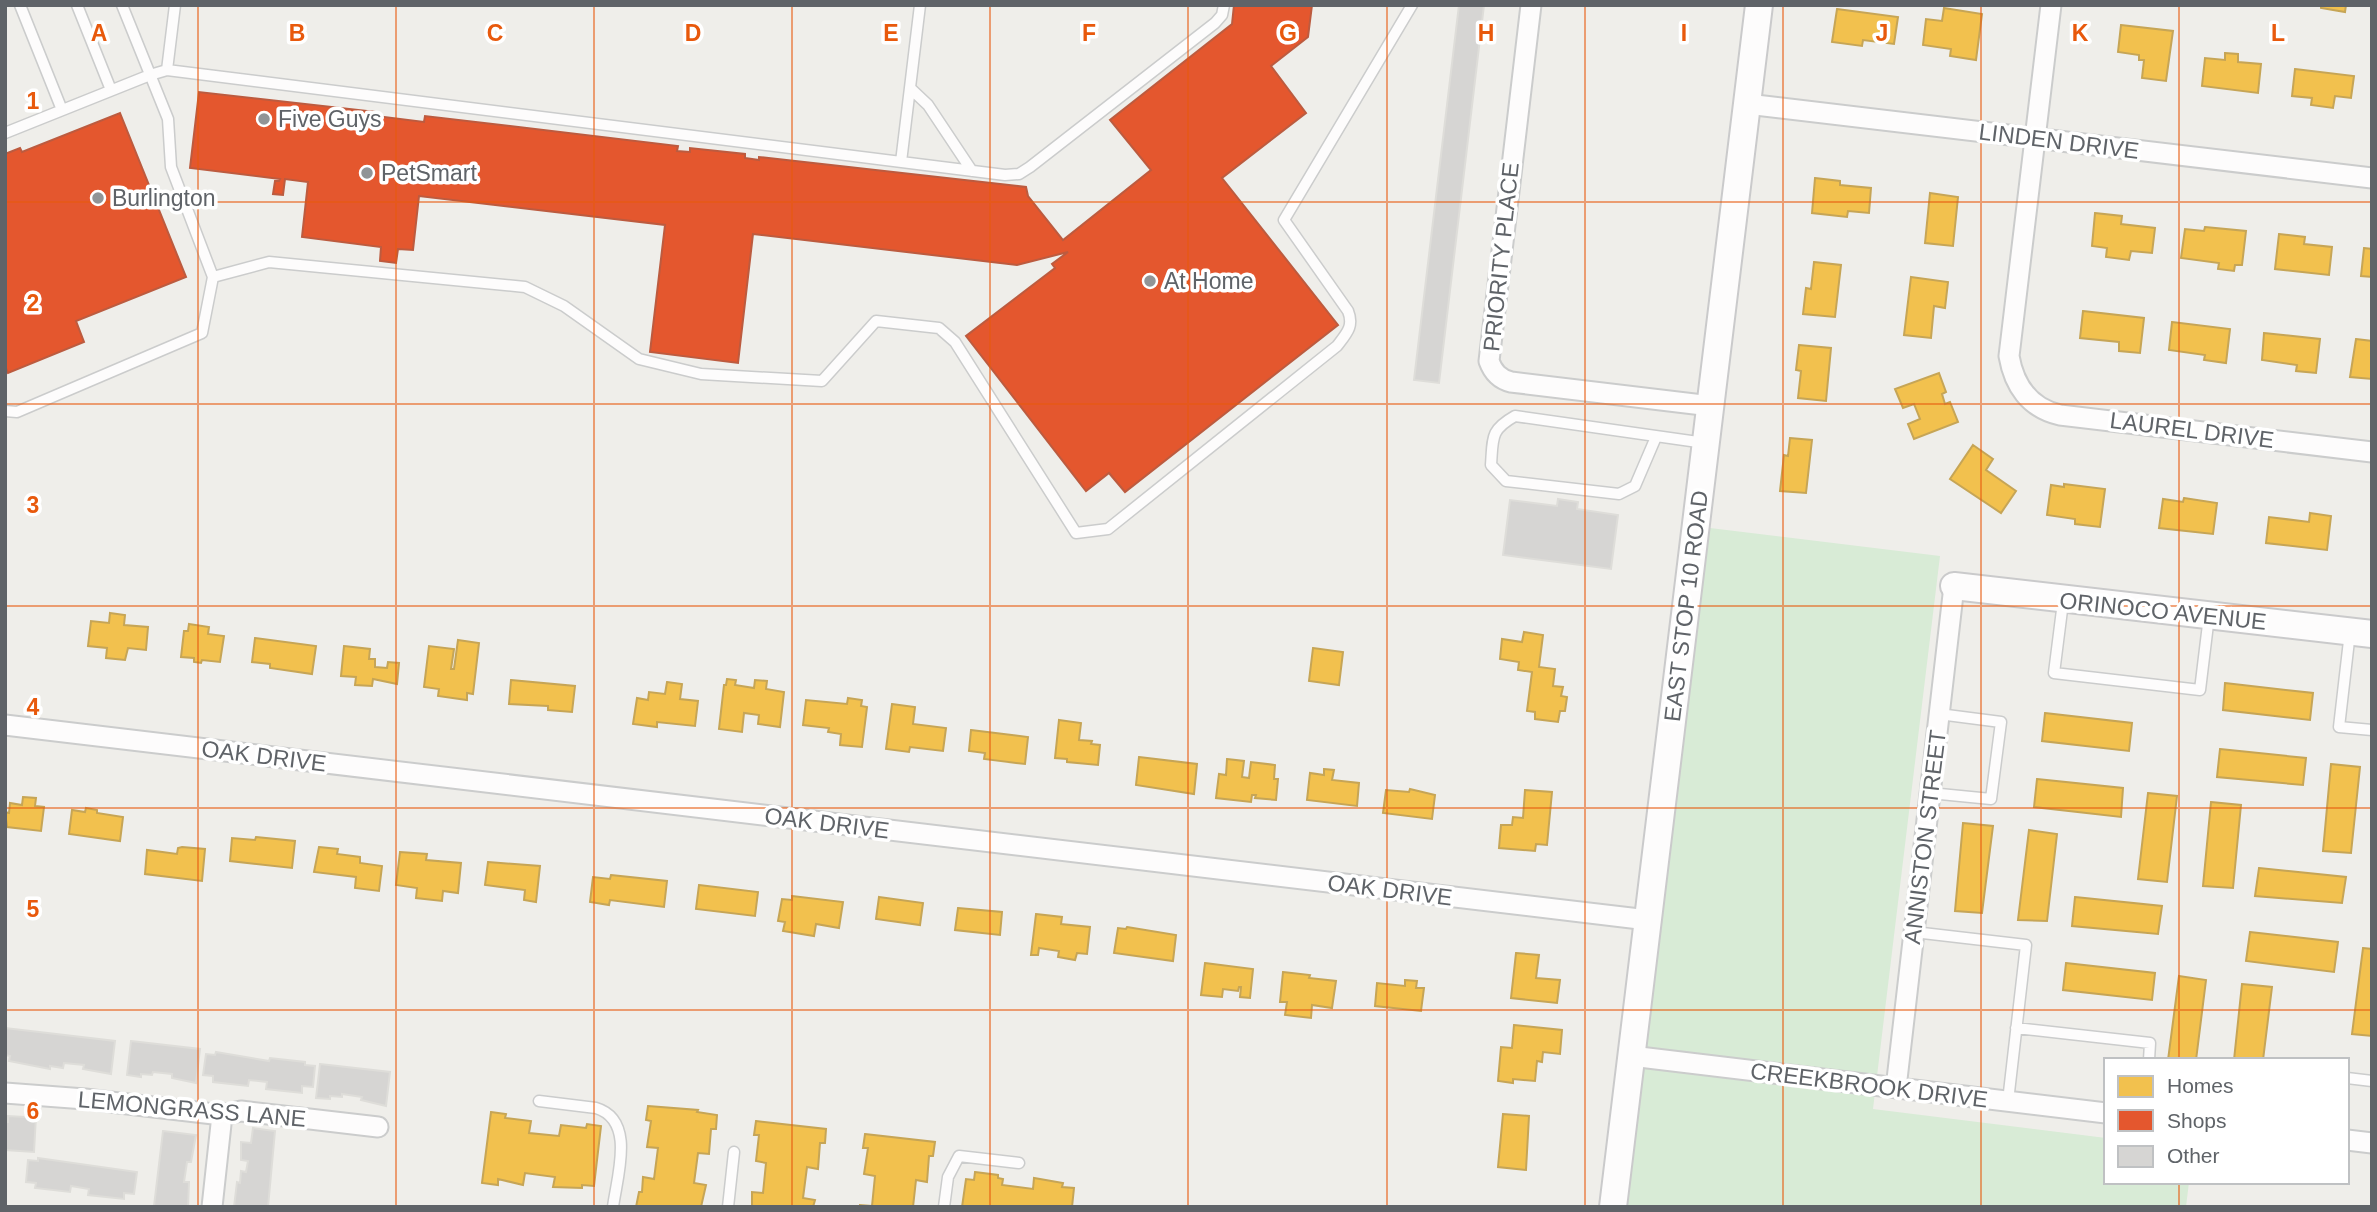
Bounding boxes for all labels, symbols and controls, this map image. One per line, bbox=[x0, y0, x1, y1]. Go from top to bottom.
text: A bbox=[91, 20, 107, 46]
text: B bbox=[289, 20, 305, 46]
text: C bbox=[487, 20, 503, 46]
text: D bbox=[685, 20, 701, 46]
text: E bbox=[883, 20, 899, 46]
text: F bbox=[1082, 20, 1096, 46]
text: G bbox=[1279, 20, 1297, 46]
text: H bbox=[1478, 20, 1494, 46]
text: I bbox=[1681, 20, 1687, 46]
text: J bbox=[1876, 20, 1888, 46]
text: K bbox=[2072, 20, 2089, 46]
text: L bbox=[2271, 20, 2285, 46]
text: 1 bbox=[27, 88, 40, 114]
place label: Five Guys bbox=[278, 106, 382, 132]
marker: Five Guys bbox=[256, 111, 272, 127]
street label: LINDEN DRIVE bbox=[1977, 118, 2141, 164]
place label: PetSmart bbox=[381, 160, 477, 186]
street label: PRIORITY PLACE bbox=[1478, 161, 1524, 353]
marker: PetSmart bbox=[359, 165, 375, 181]
place label: Burlington bbox=[112, 185, 216, 211]
marker: Burlington bbox=[90, 190, 106, 206]
place label: At Home bbox=[1164, 268, 1253, 294]
marker: At Home bbox=[1142, 273, 1158, 289]
text: 2 bbox=[27, 290, 39, 316]
street label: LAUREL DRIVE bbox=[2108, 407, 2276, 453]
street label: EAST STOP 10 ROAD bbox=[1659, 489, 1713, 723]
text: 3 bbox=[27, 492, 39, 518]
street label: ORINOCO AVENUE bbox=[2058, 587, 2268, 635]
text: 4 bbox=[27, 694, 40, 720]
street label: ANNISTON STREET bbox=[1899, 728, 1951, 946]
street label: OAK DRIVE bbox=[200, 735, 328, 777]
street label: OAK DRIVE bbox=[763, 802, 891, 844]
street label: OAK DRIVE bbox=[1326, 869, 1454, 911]
text: 5 bbox=[27, 896, 40, 922]
street label: CREEKBROOK DRIVE bbox=[1749, 1058, 1989, 1112]
legend bbox=[2104, 1058, 2349, 1184]
text: Homes bbox=[2167, 1074, 2234, 1097]
street label: LEMONGRASS LANE bbox=[77, 1086, 307, 1132]
text: 6 bbox=[27, 1098, 39, 1124]
text: Shops bbox=[2167, 1109, 2227, 1132]
text: Other bbox=[2167, 1144, 2220, 1167]

